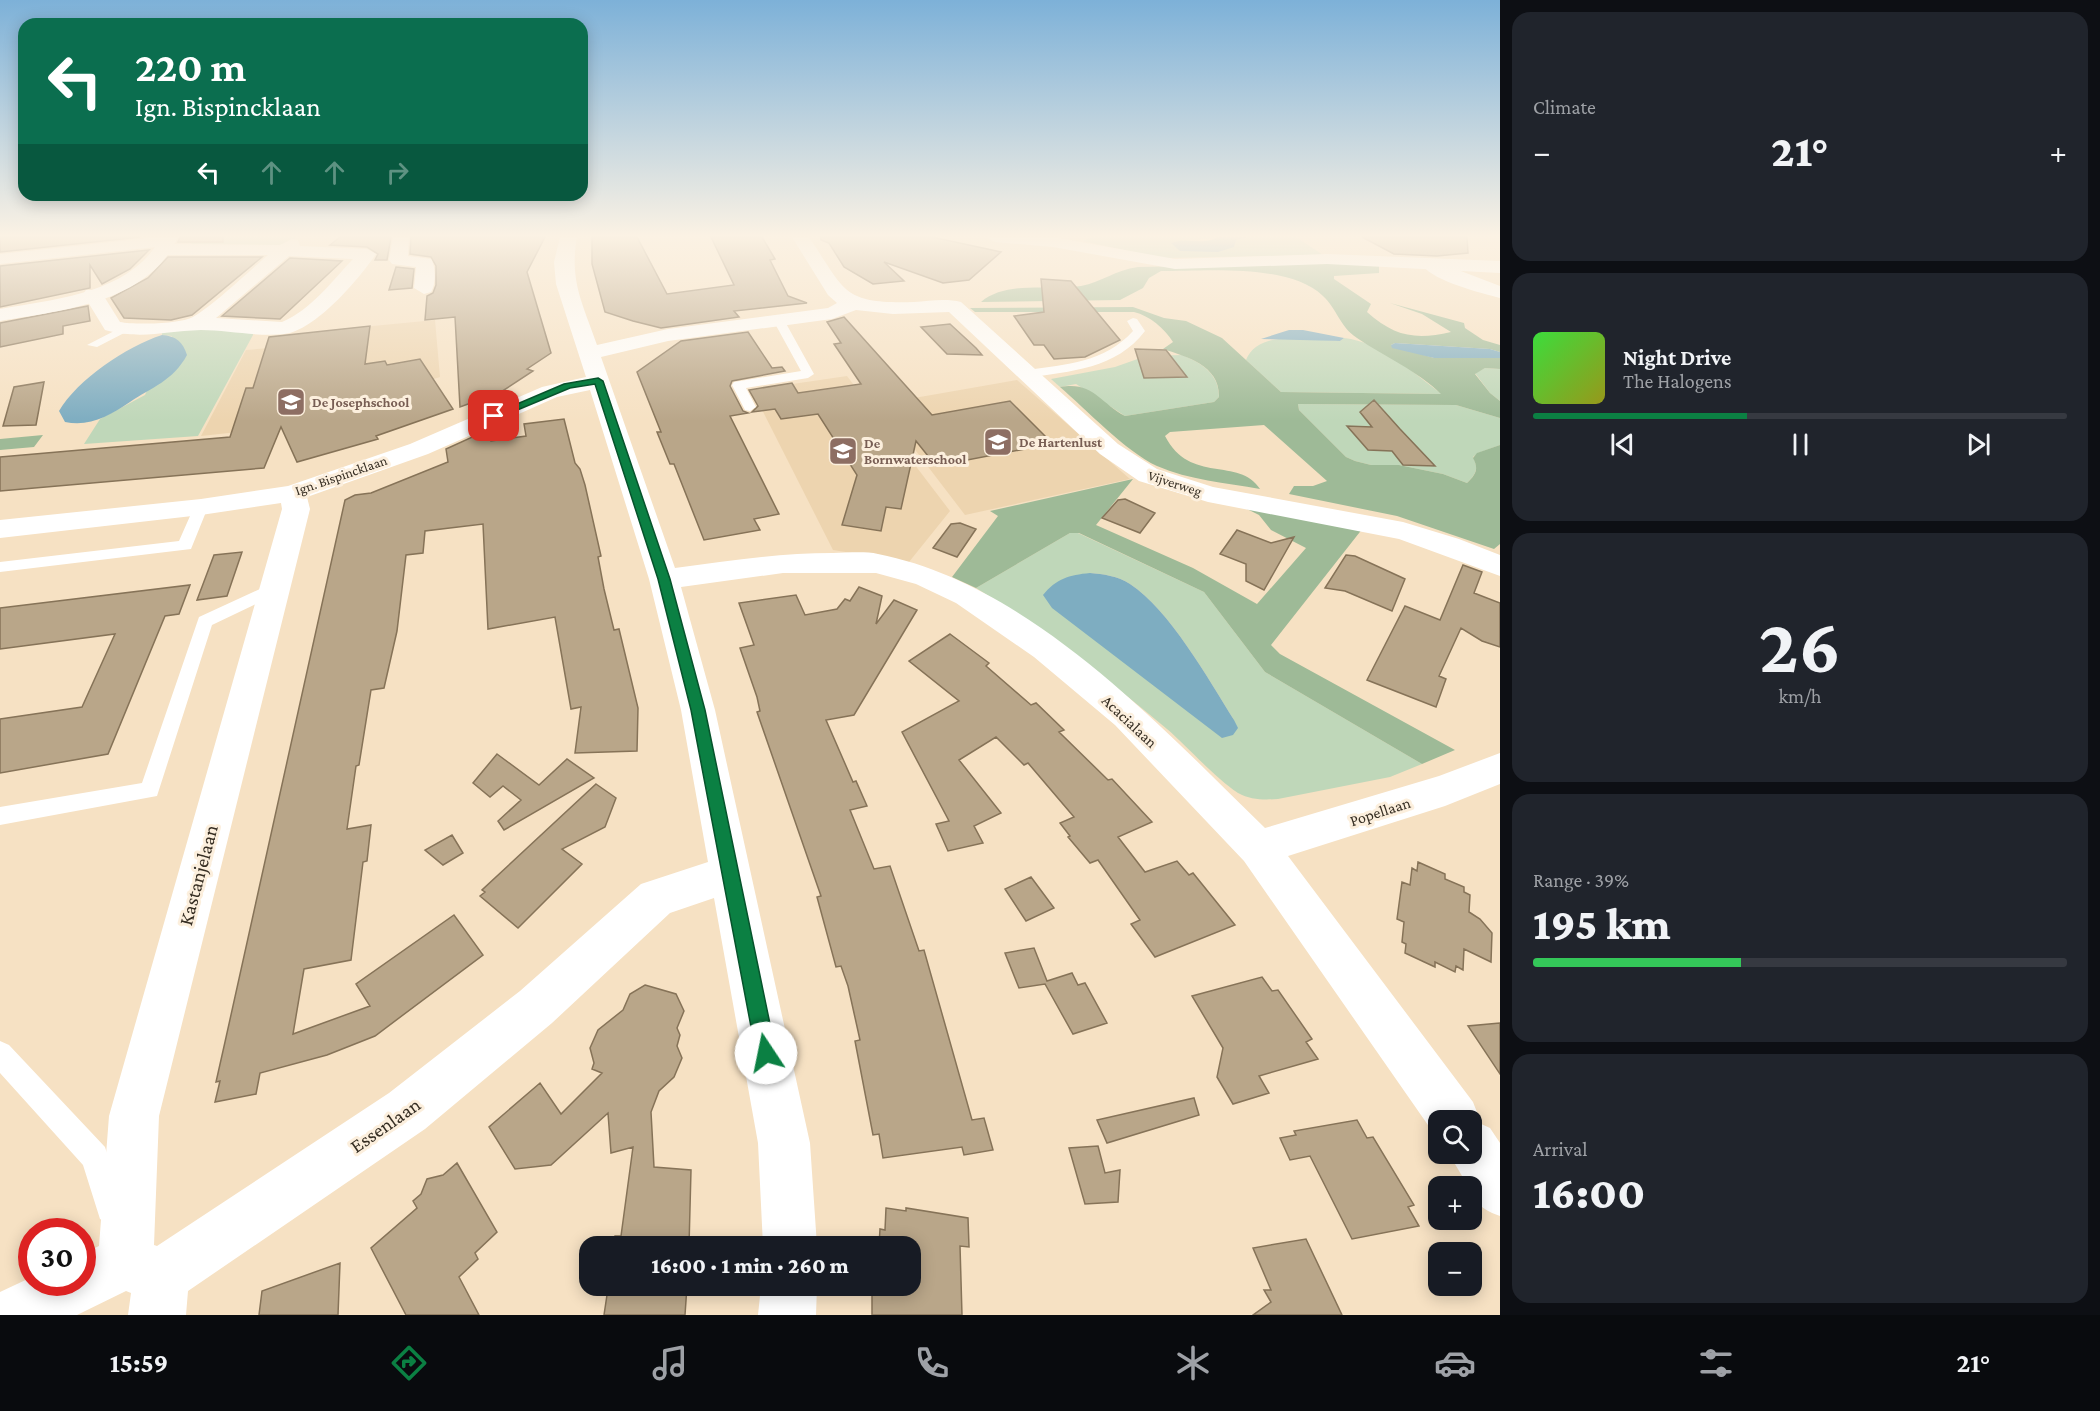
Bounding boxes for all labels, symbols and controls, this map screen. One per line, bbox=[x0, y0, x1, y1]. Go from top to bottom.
icon: left bbox=[36, 42, 114, 120]
text: 220 m bbox=[135, 43, 246, 90]
text: Ign. Bispincklaan bbox=[135, 92, 321, 122]
text: Climate bbox=[1533, 96, 1596, 118]
text: 21° bbox=[1771, 126, 1829, 176]
text: − bbox=[1533, 133, 1550, 170]
text: + bbox=[2050, 133, 2067, 170]
icon: left bbox=[192, 156, 225, 189]
icon: ahead bbox=[255, 156, 288, 189]
icon: ahead bbox=[318, 156, 351, 189]
icon: right bbox=[381, 156, 414, 189]
text: Night Drive bbox=[1623, 345, 1731, 370]
text: The Halogens bbox=[1623, 370, 1732, 392]
school or university icon: De Josephschool bbox=[275, 386, 307, 418]
pin bbox=[468, 390, 519, 441]
place label: De Josephschool bbox=[312, 394, 409, 410]
icon: arrive bbox=[477, 399, 510, 432]
school or university icon: De Hartenlust bbox=[982, 426, 1014, 458]
icon: previous bbox=[1606, 428, 1639, 461]
icon: pause bbox=[1784, 428, 1817, 461]
icon: next bbox=[1962, 428, 1995, 461]
place label: De Hartenlust bbox=[1019, 434, 1103, 450]
school or university icon: De Bornwaterschool bbox=[827, 435, 859, 467]
place label: De Bornwaterschool bbox=[864, 435, 966, 467]
street label: Ign. Bispincklaan bbox=[293, 452, 390, 498]
street label: Vijverweg bbox=[1146, 467, 1204, 500]
text: 26 bbox=[1759, 602, 1841, 689]
text: km/h bbox=[1778, 685, 1822, 707]
street label: Acacialaan bbox=[1099, 692, 1161, 751]
street label: Popellaan bbox=[1348, 794, 1413, 830]
street label: Kastanjelaan bbox=[174, 822, 223, 928]
text: Range · 39% bbox=[1533, 869, 1629, 891]
text: 195 km bbox=[1533, 899, 1671, 949]
position arrow bbox=[734, 1021, 798, 1085]
street label: Essenlaan bbox=[346, 1093, 425, 1157]
map controls bbox=[1428, 1110, 1482, 1296]
button: search bbox=[1428, 1110, 1482, 1164]
text: Arrival bbox=[1533, 1138, 1587, 1160]
text: 16:00 bbox=[1533, 1168, 1645, 1218]
button: + bbox=[1428, 1176, 1482, 1230]
speed limit sign: 30 bbox=[18, 1218, 96, 1296]
button: − bbox=[1428, 1242, 1482, 1296]
text: 16:00 · 1 min · 260 m bbox=[651, 1253, 849, 1278]
icon: directions bbox=[388, 1342, 430, 1384]
icon: music bbox=[649, 1342, 691, 1384]
icon: phone bbox=[911, 1342, 953, 1384]
icon: climate bbox=[1172, 1342, 1214, 1384]
icon: car bbox=[1434, 1342, 1476, 1384]
icon: filters bbox=[1695, 1342, 1737, 1384]
text: 15:59 bbox=[110, 1348, 168, 1378]
text: 21° bbox=[1957, 1348, 1990, 1378]

